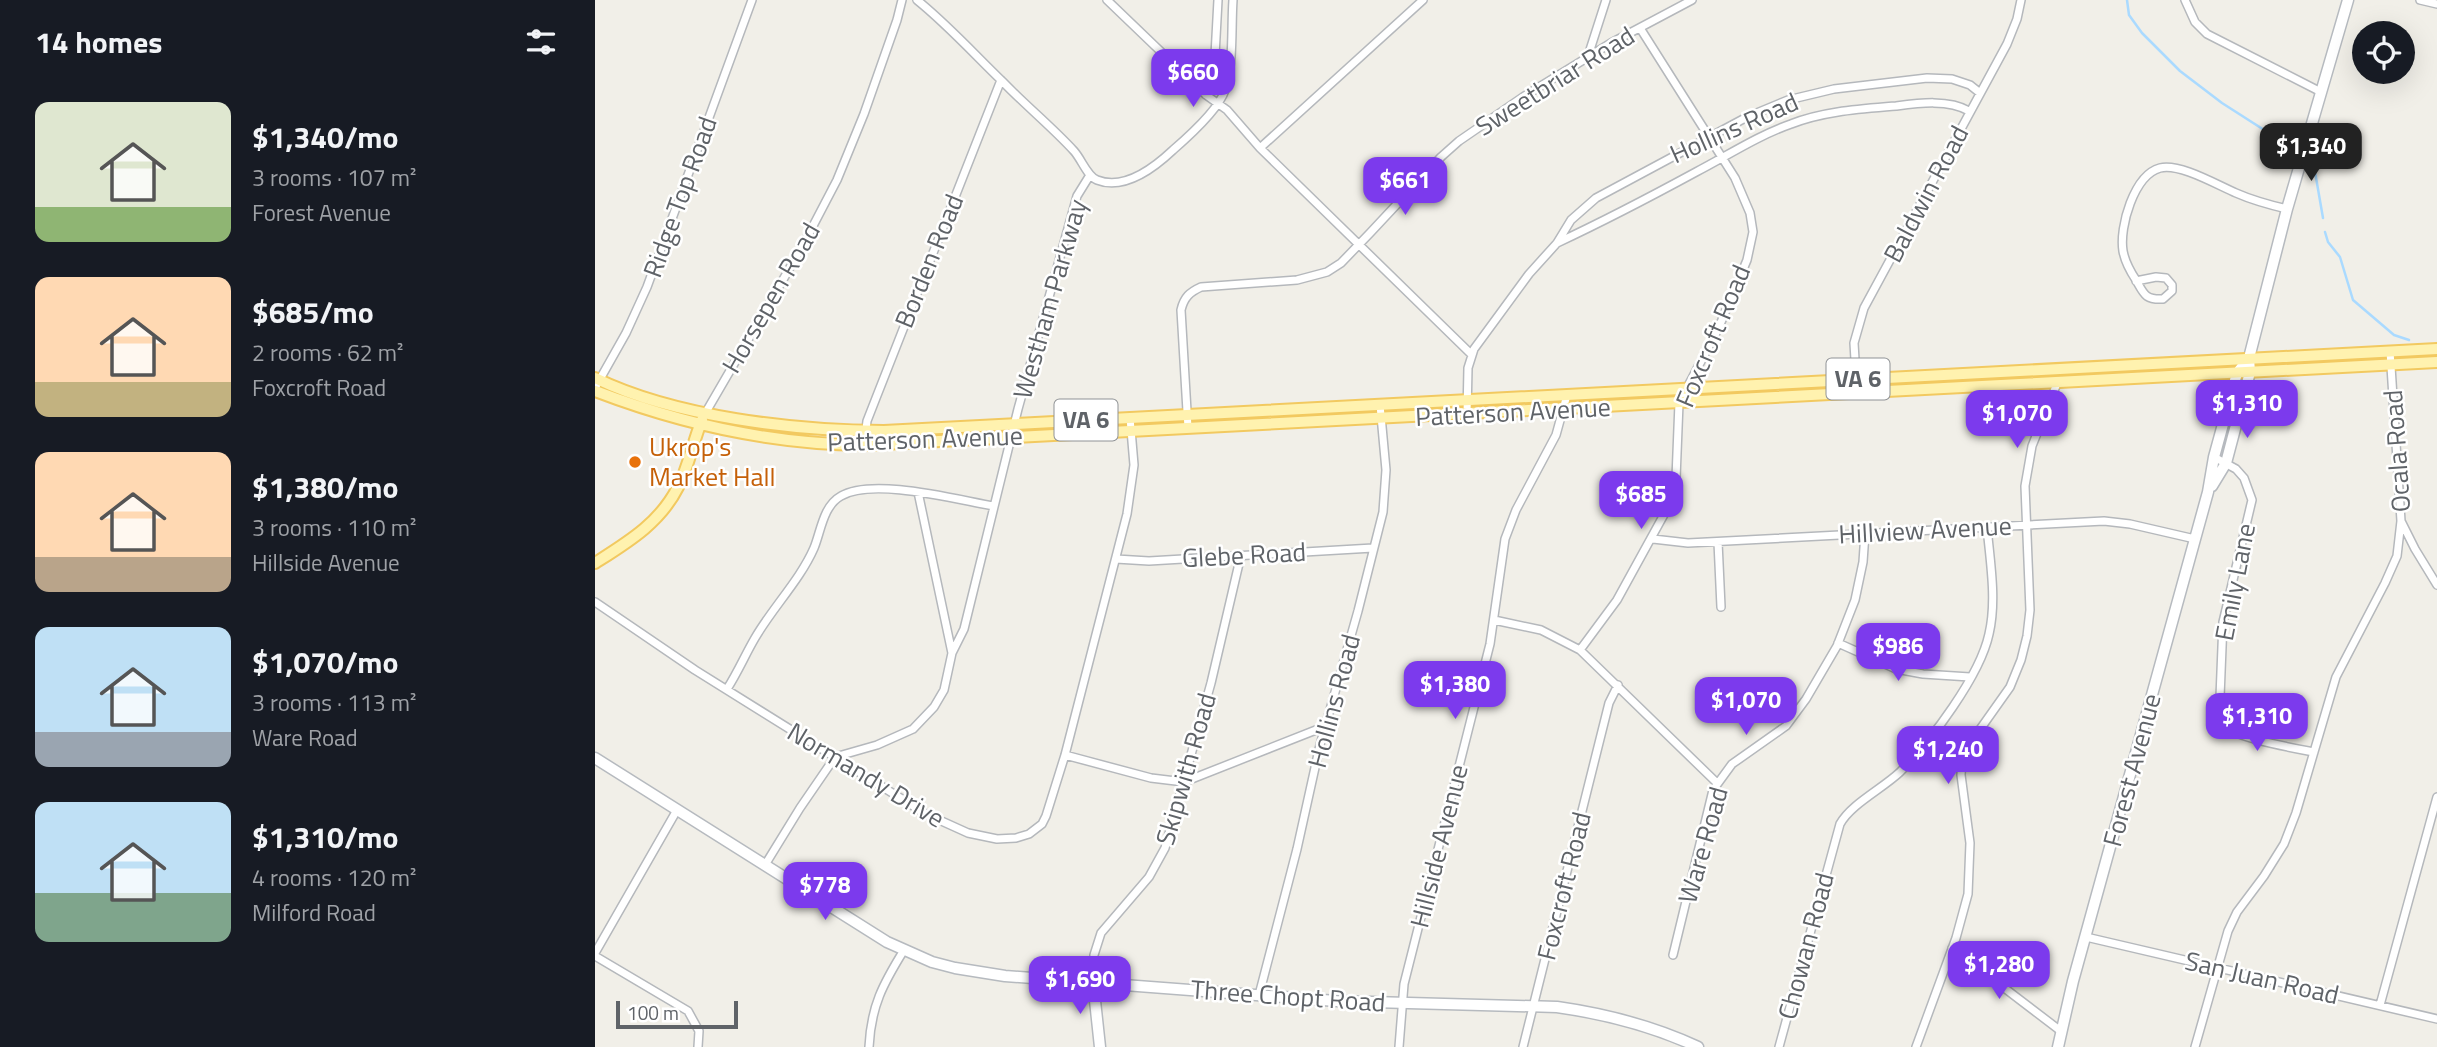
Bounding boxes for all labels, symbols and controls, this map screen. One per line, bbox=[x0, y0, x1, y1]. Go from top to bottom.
street label: Sweetbriar Road bbox=[1468, 16, 1642, 145]
text: 14 homes bbox=[35, 19, 162, 65]
map controls bbox=[2352, 21, 2415, 84]
button: locate bbox=[2352, 21, 2415, 84]
icon: filters bbox=[522, 23, 560, 61]
pin: $660 bbox=[1152, 50, 1234, 109]
text: $660 bbox=[1167, 54, 1219, 89]
street label: Hollins Road bbox=[1663, 82, 1804, 173]
street label: Ridge Top Road bbox=[632, 111, 727, 283]
text: $1,340/mo bbox=[252, 114, 398, 160]
street label: Baldwin Road bbox=[1873, 118, 1978, 269]
pin: $1,340 bbox=[2254, 124, 2368, 183]
text: $1,340 bbox=[2276, 128, 2346, 163]
icon: home bbox=[91, 130, 175, 214]
pin: $661 bbox=[1364, 158, 1446, 217]
text: 3 rooms · 107 m² bbox=[252, 160, 416, 195]
text: $661 bbox=[1379, 162, 1431, 197]
street label: Borden Road bbox=[884, 188, 973, 334]
street label: Westham Parkway bbox=[1002, 194, 1097, 403]
text: Forest Avenue bbox=[252, 195, 391, 230]
street label: Horsepen Road bbox=[712, 215, 829, 380]
street label: Foxcroft Road bbox=[1665, 258, 1760, 413]
text: $685/mo bbox=[252, 289, 374, 335]
icon: home bbox=[91, 305, 175, 389]
text: 2 rooms · 62 m² bbox=[252, 335, 403, 370]
road number: VA 6 bbox=[1827, 358, 1889, 400]
text: Foxcroft Road bbox=[252, 370, 386, 405]
pin: $1,310 bbox=[2190, 380, 2304, 440]
text: $1,310 bbox=[2212, 385, 2282, 420]
street label: Patterson Avenue bbox=[1414, 387, 1612, 436]
street label: Ocala Road bbox=[2373, 389, 2420, 514]
pin: $1,070 bbox=[1960, 391, 2074, 450]
text: $1,070 bbox=[1982, 395, 2052, 430]
road number: VA 6 bbox=[1055, 400, 1117, 440]
street label: Patterson Avenue bbox=[827, 416, 1023, 461]
place label: Ukrop's Market Hall bbox=[649, 427, 775, 496]
marker: Ukrop's Market Hall bbox=[627, 454, 643, 470]
text: $1,380/mo bbox=[252, 464, 398, 510]
pin: $685 bbox=[1600, 472, 1682, 531]
text: $685 bbox=[1615, 476, 1667, 511]
icon: home bbox=[91, 480, 175, 564]
street label: Hillview Avenue bbox=[1837, 505, 2013, 554]
text: 3 rooms · 110 m² bbox=[252, 510, 416, 545]
street label: Emily Lane bbox=[2204, 520, 2265, 644]
street label: Glebe Road bbox=[1181, 532, 1307, 577]
text: Hillside Avenue bbox=[252, 545, 400, 580]
pin: $986 bbox=[1857, 624, 1939, 683]
text: $986 bbox=[1872, 628, 1924, 663]
street label: Hollins Road bbox=[1297, 630, 1370, 772]
text: $1,070/mo bbox=[252, 639, 398, 685]
icon: home bbox=[91, 655, 175, 739]
pin: $1,380 bbox=[1398, 662, 1512, 721]
text: $1,380 bbox=[1420, 666, 1490, 701]
pin: $1,070 bbox=[1689, 678, 1803, 737]
text: $1,070 bbox=[1711, 682, 1781, 717]
text: 3 rooms · 113 m² bbox=[252, 685, 416, 720]
street label: Skipwith Road bbox=[1145, 688, 1226, 849]
street label: Forest Avenue bbox=[2092, 689, 2171, 851]
pin: $1,310 bbox=[2200, 694, 2314, 753]
text: $1,310 bbox=[2222, 698, 2292, 733]
street label: Normandy Drive bbox=[780, 712, 953, 837]
text: Ware Road bbox=[252, 720, 358, 755]
pin: $1,240 bbox=[1891, 726, 2005, 786]
text: $1,240 bbox=[1913, 731, 1983, 766]
street label: Hillside Avenue bbox=[1399, 760, 1478, 932]
street label: Ware Road bbox=[1667, 782, 1738, 908]
street label: Foxcroft Road bbox=[1526, 808, 1601, 964]
text: $1,310/mo bbox=[252, 814, 398, 860]
icon: home bbox=[91, 830, 175, 914]
text: 4 rooms · 120 m² bbox=[252, 860, 416, 895]
pin: $778 bbox=[784, 862, 866, 922]
text: $778 bbox=[799, 867, 851, 902]
street label: Chowan Road bbox=[1767, 868, 1844, 1024]
text: Milford Road bbox=[252, 895, 376, 930]
street label: San Juan Road bbox=[2181, 941, 2343, 1014]
pin: $1,280 bbox=[1942, 942, 2056, 1001]
text: $1,280 bbox=[1964, 946, 2034, 981]
pin: $1,690 bbox=[1023, 956, 1137, 1016]
text: $1,690 bbox=[1045, 961, 1115, 996]
street label: Three Chopt Road bbox=[1189, 969, 1387, 1022]
scale bar bbox=[616, 998, 739, 1030]
text: 100 m bbox=[627, 998, 679, 1027]

